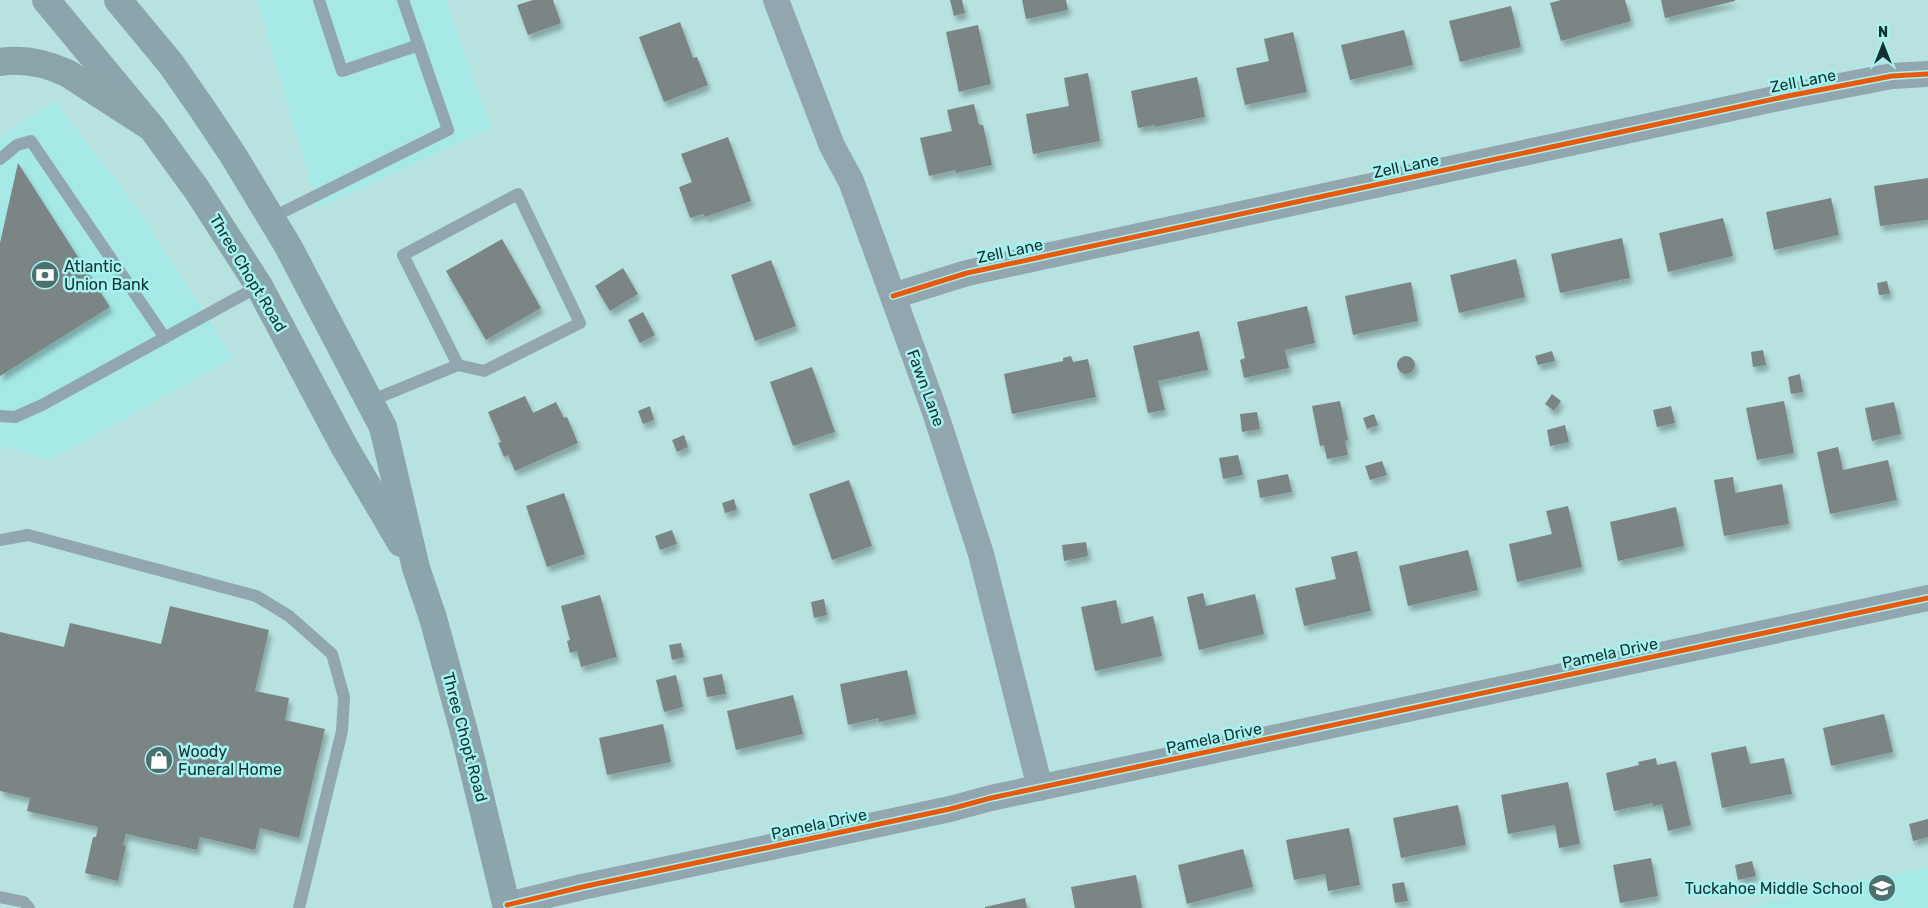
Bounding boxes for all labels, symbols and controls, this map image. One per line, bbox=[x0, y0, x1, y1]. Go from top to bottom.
north arrow bbox=[1858, 20, 1908, 70]
text: N bbox=[1878, 24, 1888, 41]
street label: Zell Lane bbox=[1769, 65, 1837, 97]
street label: Zell Lane bbox=[1371, 150, 1441, 182]
street label: Three Chopt Road bbox=[205, 211, 291, 335]
street label: Zell Lane bbox=[975, 235, 1045, 267]
place label: Atlantic Union Bank bbox=[64, 257, 150, 294]
bank icon: Atlantic Union Bank bbox=[30, 260, 60, 290]
street label: Fawn Lane bbox=[903, 347, 949, 429]
street label: Pamela Drive bbox=[1560, 634, 1660, 672]
street label: Three Chopt Road bbox=[439, 670, 491, 804]
street label: Pamela Drive bbox=[1164, 719, 1264, 757]
place label: Woody Funeral Home bbox=[178, 742, 282, 779]
shop icon: Woody Funeral Home bbox=[144, 745, 174, 775]
street label: Pamela Drive bbox=[769, 805, 869, 843]
school or university icon: Tuckahoe Middle School bbox=[1867, 873, 1897, 903]
place label: Tuckahoe Middle School bbox=[1685, 879, 1863, 898]

